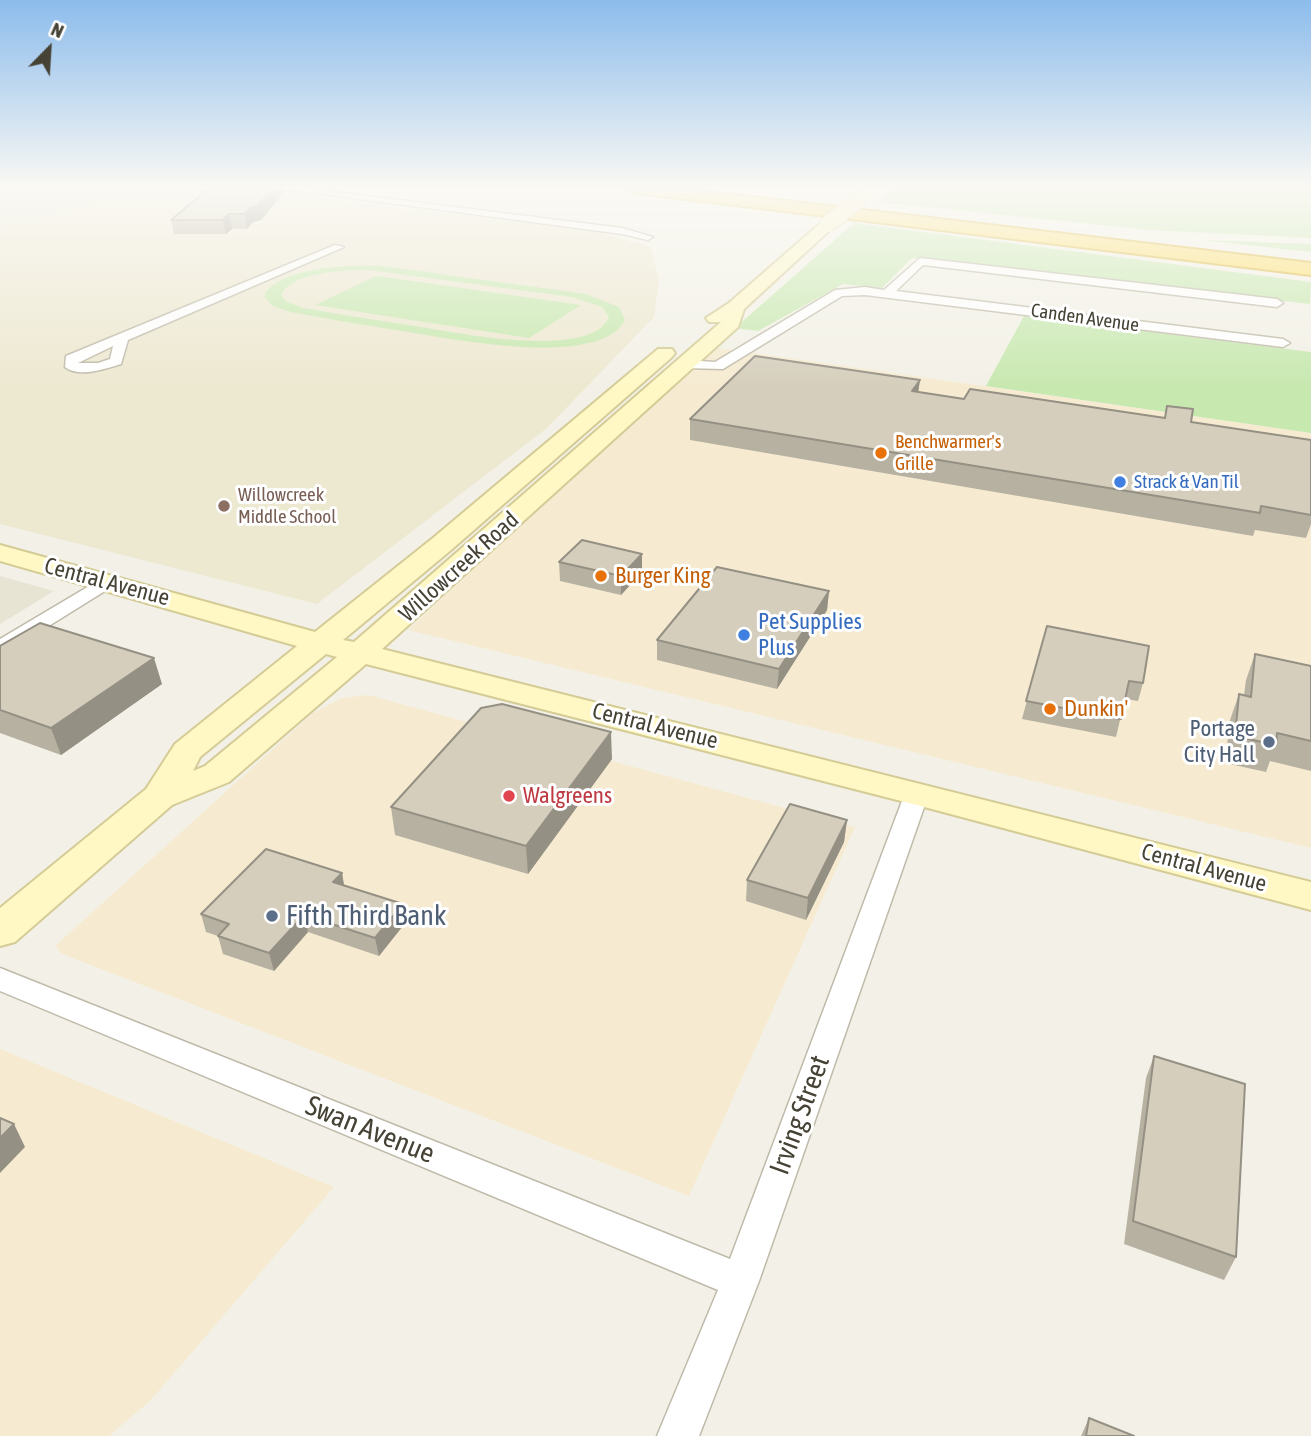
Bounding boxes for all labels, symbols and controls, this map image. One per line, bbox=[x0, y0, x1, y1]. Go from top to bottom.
north arrow bbox=[14, 14, 84, 84]
text: N bbox=[48, 17, 67, 42]
street label: Canden Avenue bbox=[1030, 299, 1140, 337]
place label: Benchwarmer's Grille bbox=[895, 431, 1001, 475]
marker: Benchwarmer's Grille bbox=[873, 445, 889, 461]
place label: Strack & Van Til bbox=[1134, 471, 1239, 493]
marker: Strack & Van Til bbox=[1112, 474, 1128, 490]
place label: Willowcreek Middle School bbox=[238, 484, 336, 528]
marker: Willowcreek Middle School bbox=[216, 498, 232, 514]
street label: Willowcreek Road bbox=[394, 506, 524, 628]
street label: Central Avenue bbox=[41, 552, 173, 612]
place label: Burger King bbox=[615, 562, 711, 590]
marker: Burger King bbox=[593, 568, 609, 584]
place label: Pet Supplies Plus bbox=[758, 608, 862, 662]
marker: Pet Supplies Plus bbox=[736, 627, 752, 643]
place label: Dunkin' bbox=[1064, 695, 1128, 723]
street label: Central Avenue bbox=[589, 697, 721, 755]
marker: Dunkin' bbox=[1042, 701, 1058, 717]
place label: Portage City Hall bbox=[1184, 715, 1255, 769]
marker: Portage City Hall bbox=[1261, 734, 1277, 750]
place label: Walgreens bbox=[523, 782, 612, 810]
marker: Walgreens bbox=[501, 788, 517, 804]
street label: Central Avenue bbox=[1138, 838, 1270, 898]
place label: Fifth Third Bank bbox=[286, 899, 446, 933]
marker: Fifth Third Bank bbox=[264, 908, 280, 924]
street label: Irving Street bbox=[763, 1051, 837, 1179]
street label: Swan Avenue bbox=[301, 1089, 439, 1171]

